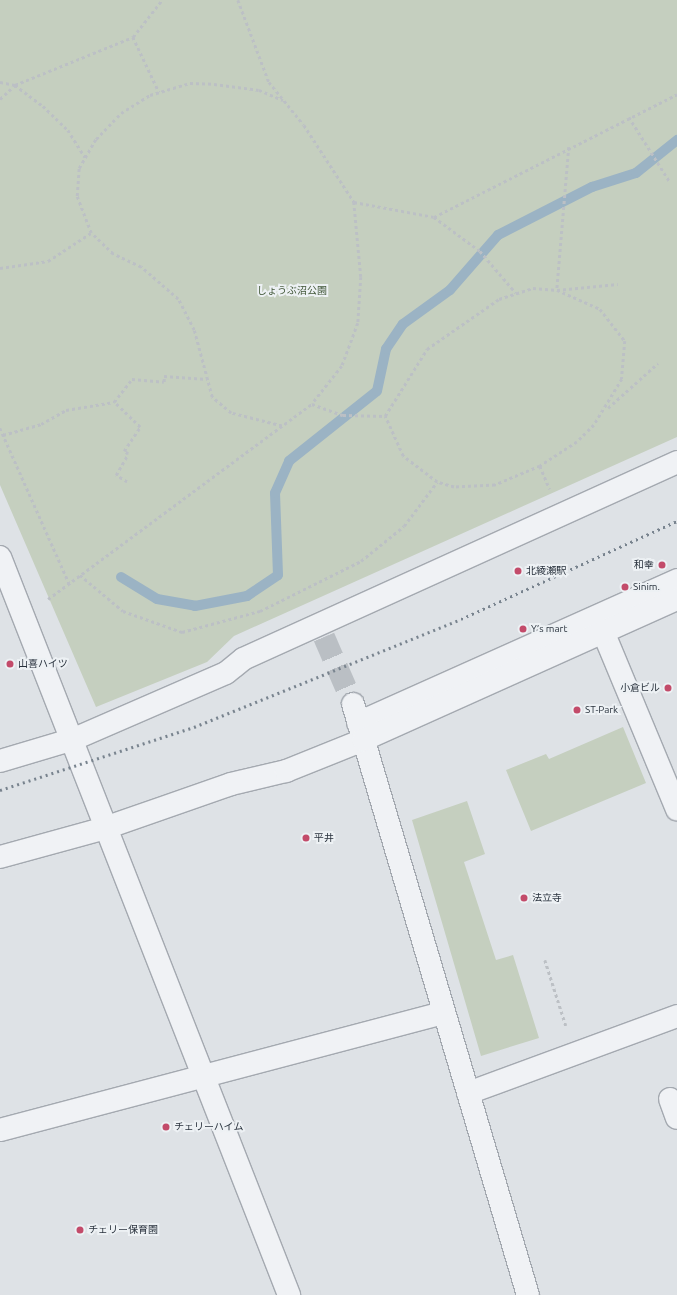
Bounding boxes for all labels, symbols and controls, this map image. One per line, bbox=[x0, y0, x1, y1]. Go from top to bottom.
park label: しょうぶ沼公園 bbox=[257, 285, 327, 297]
place label: 和幸 bbox=[634, 559, 654, 571]
marker: 和幸 bbox=[657, 560, 667, 570]
place label: 北綾瀬駅 bbox=[526, 565, 566, 577]
marker: 北綾瀬駅 bbox=[513, 566, 523, 576]
place label: Sinim. bbox=[633, 581, 660, 593]
marker: Sinim. bbox=[620, 582, 630, 592]
place label: Y’s mart bbox=[531, 623, 567, 635]
marker: Y’s mart bbox=[518, 624, 528, 634]
place label: 山喜ハイツ bbox=[18, 658, 68, 670]
marker: 山喜ハイツ bbox=[5, 659, 15, 669]
place label: 小倉ビル bbox=[620, 682, 660, 694]
marker: 小倉ビル bbox=[663, 683, 673, 693]
place label: ST-Park bbox=[585, 704, 618, 716]
marker: ST-Park bbox=[572, 705, 582, 715]
place label: 平井 bbox=[314, 832, 334, 844]
marker: 平井 bbox=[301, 833, 311, 843]
place label: 法立寺 bbox=[532, 892, 562, 904]
marker: 法立寺 bbox=[519, 893, 529, 903]
place label: チェリーハイム bbox=[174, 1121, 244, 1133]
marker: チェリーハイム bbox=[161, 1122, 171, 1132]
place label: チェリー保育園 bbox=[88, 1224, 158, 1236]
marker: チェリー保育園 bbox=[75, 1225, 85, 1235]

